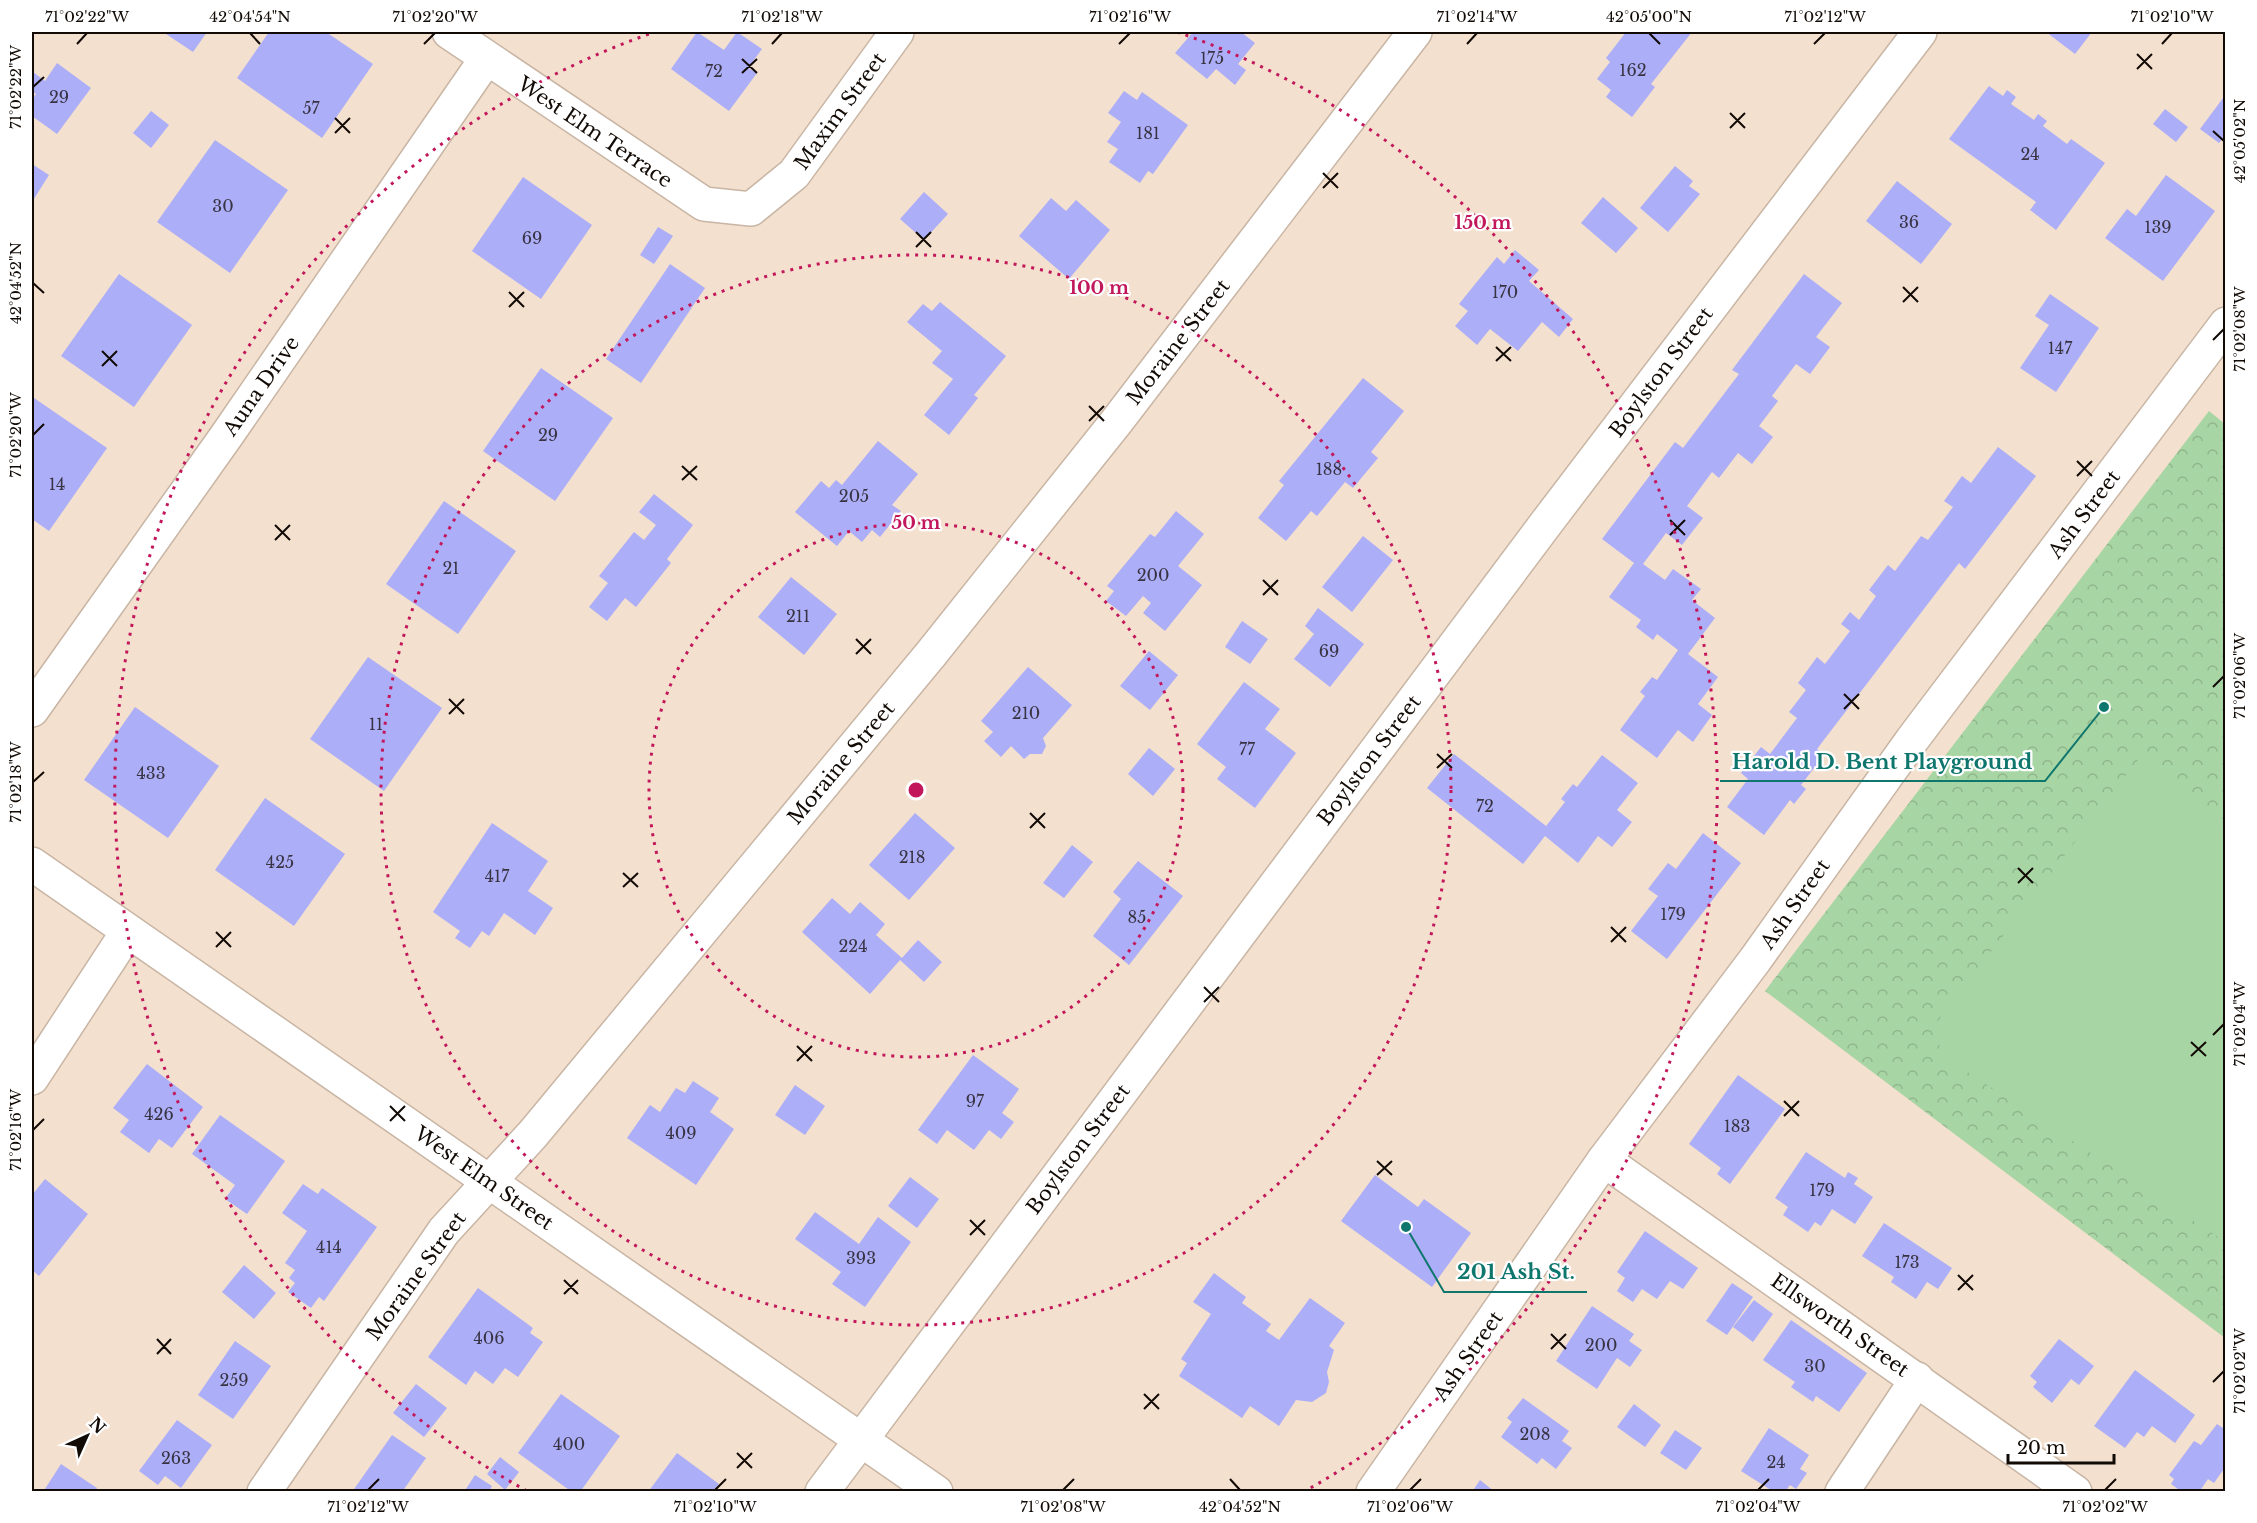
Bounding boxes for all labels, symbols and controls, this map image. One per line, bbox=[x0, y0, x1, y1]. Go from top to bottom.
text: 71°02'22"W bbox=[45, 7, 129, 26]
text: 42°04'54"N bbox=[209, 7, 291, 26]
text: 71°02'20"W bbox=[392, 7, 478, 26]
text: 71°02'18"W bbox=[741, 7, 823, 26]
text: 71°02'16"W bbox=[1089, 7, 1171, 26]
text: 71°02'14"W bbox=[1437, 7, 1518, 26]
text: 42°05'00"N bbox=[1606, 7, 1692, 26]
text: 71°02'12"W bbox=[1784, 7, 1866, 26]
text: 71°02'10"W bbox=[2130, 7, 2214, 26]
text: 71°02'22"W bbox=[6, 45, 25, 129]
street label: Maxim Street bbox=[789, 47, 891, 174]
house number: 175 bbox=[1200, 48, 1224, 68]
house number: 162 bbox=[1619, 60, 1647, 80]
house number: 72 bbox=[705, 61, 723, 81]
street label: West Elm Terrace bbox=[512, 71, 677, 193]
house number: 29 bbox=[49, 87, 69, 107]
house number: 57 bbox=[302, 98, 321, 118]
text: 42°05'02"N bbox=[2230, 99, 2249, 183]
house number: 181 bbox=[1136, 123, 1160, 143]
house number: 24 bbox=[2020, 144, 2040, 164]
house number: 30 bbox=[212, 196, 234, 216]
text: 150 m bbox=[1455, 212, 1512, 234]
house number: 36 bbox=[1899, 212, 1919, 232]
house number: 139 bbox=[2144, 217, 2172, 237]
house number: 69 bbox=[522, 228, 542, 248]
text: 42°04'52"N bbox=[6, 242, 25, 324]
street label: Moraine Street bbox=[1121, 274, 1235, 410]
text: 100 m bbox=[1069, 277, 1129, 299]
house number: 170 bbox=[1492, 282, 1518, 302]
text: 71°02'08"W bbox=[2230, 286, 2249, 372]
street label: Boylston Street bbox=[1604, 302, 1718, 442]
street label: Auna Drive bbox=[217, 332, 304, 441]
house number: 147 bbox=[2048, 338, 2073, 358]
text: 71°02'20"W bbox=[6, 392, 25, 478]
house number: 29 bbox=[538, 425, 558, 445]
house number: 188 bbox=[1316, 459, 1342, 479]
street label: Ash Street bbox=[2042, 465, 2125, 564]
house number: 14 bbox=[49, 474, 65, 494]
house number: 205 bbox=[839, 486, 869, 506]
text: 50 m bbox=[892, 512, 941, 534]
house number: 21 bbox=[443, 558, 460, 578]
house number: 200 bbox=[1137, 565, 1169, 585]
house number: 211 bbox=[786, 606, 810, 626]
text: 71°02'06"W bbox=[2230, 633, 2249, 719]
house number: 69 bbox=[1319, 641, 1339, 661]
street label: Boylston Street bbox=[1312, 690, 1426, 830]
street label: Moraine Street bbox=[783, 696, 900, 829]
house number: 210 bbox=[1012, 703, 1040, 723]
house number: 11 bbox=[369, 714, 383, 734]
house number: 77 bbox=[1239, 739, 1256, 759]
text: 71°02'18"W bbox=[6, 741, 25, 823]
callout: Harold D. Bent Playground bbox=[1720, 742, 2045, 781]
text: Harold D. Bent Playground bbox=[1732, 749, 2033, 775]
house number: 433 bbox=[136, 763, 166, 783]
centre of rings bbox=[906, 780, 926, 800]
house number: 72 bbox=[1476, 796, 1494, 816]
house number: 218 bbox=[899, 847, 925, 867]
house number: 425 bbox=[266, 852, 294, 872]
street label: Ash Street bbox=[1755, 854, 1835, 954]
house number: 417 bbox=[485, 866, 510, 886]
house number: 179 bbox=[1660, 904, 1686, 924]
house number: 85 bbox=[1128, 907, 1146, 927]
house number: 224 bbox=[838, 936, 868, 956]
text: 71°02'04"W bbox=[2230, 981, 2249, 1066]
street label: Boylston Street bbox=[1021, 1079, 1135, 1219]
text: 71°02'16"W bbox=[6, 1089, 25, 1171]
house number: 97 bbox=[966, 1091, 985, 1111]
house number: 426 bbox=[144, 1104, 174, 1124]
house number: 183 bbox=[1724, 1116, 1750, 1136]
street label: West Elm Street bbox=[409, 1121, 558, 1235]
house number: 409 bbox=[665, 1123, 697, 1143]
house number: 179 bbox=[1809, 1180, 1835, 1200]
street label: Moraine Street bbox=[361, 1207, 471, 1345]
house number: 414 bbox=[316, 1237, 342, 1257]
house number: 393 bbox=[846, 1248, 876, 1268]
house number: 173 bbox=[1894, 1252, 1920, 1272]
callout: 201 Ash St. bbox=[1444, 1253, 1587, 1292]
text: 201 Ash St. bbox=[1457, 1259, 1575, 1285]
street label: Ellsworth Street bbox=[1766, 1268, 1914, 1382]
street label: Ash Street bbox=[1428, 1306, 1508, 1406]
house number: 406 bbox=[473, 1328, 505, 1348]
text: 71°02'02"W bbox=[2230, 1328, 2249, 1414]
house number: 200 bbox=[1585, 1335, 1617, 1355]
house number: 30 bbox=[1804, 1356, 1826, 1376]
house number: 259 bbox=[219, 1370, 249, 1390]
north arrow bbox=[57, 1406, 117, 1466]
text: N bbox=[85, 1413, 110, 1438]
house number: 208 bbox=[1520, 1424, 1550, 1444]
scale bar bbox=[2008, 1427, 2114, 1465]
house number: 400 bbox=[553, 1434, 585, 1454]
text: 20 m bbox=[2017, 1437, 2065, 1459]
house number: 263 bbox=[161, 1448, 191, 1468]
house number: 24 bbox=[1766, 1452, 1786, 1472]
text: 71°02'12"W bbox=[327, 1497, 409, 1516]
text: 71°02'10"W bbox=[673, 1497, 757, 1516]
text: 71°02'08"W bbox=[1020, 1497, 1106, 1516]
text: 42°04'52"N bbox=[1199, 1497, 1281, 1516]
text: 71°02'06"W bbox=[1367, 1497, 1453, 1516]
text: 71°02'04"W bbox=[1716, 1497, 1801, 1516]
text: 71°02'02"W bbox=[2062, 1497, 2148, 1516]

